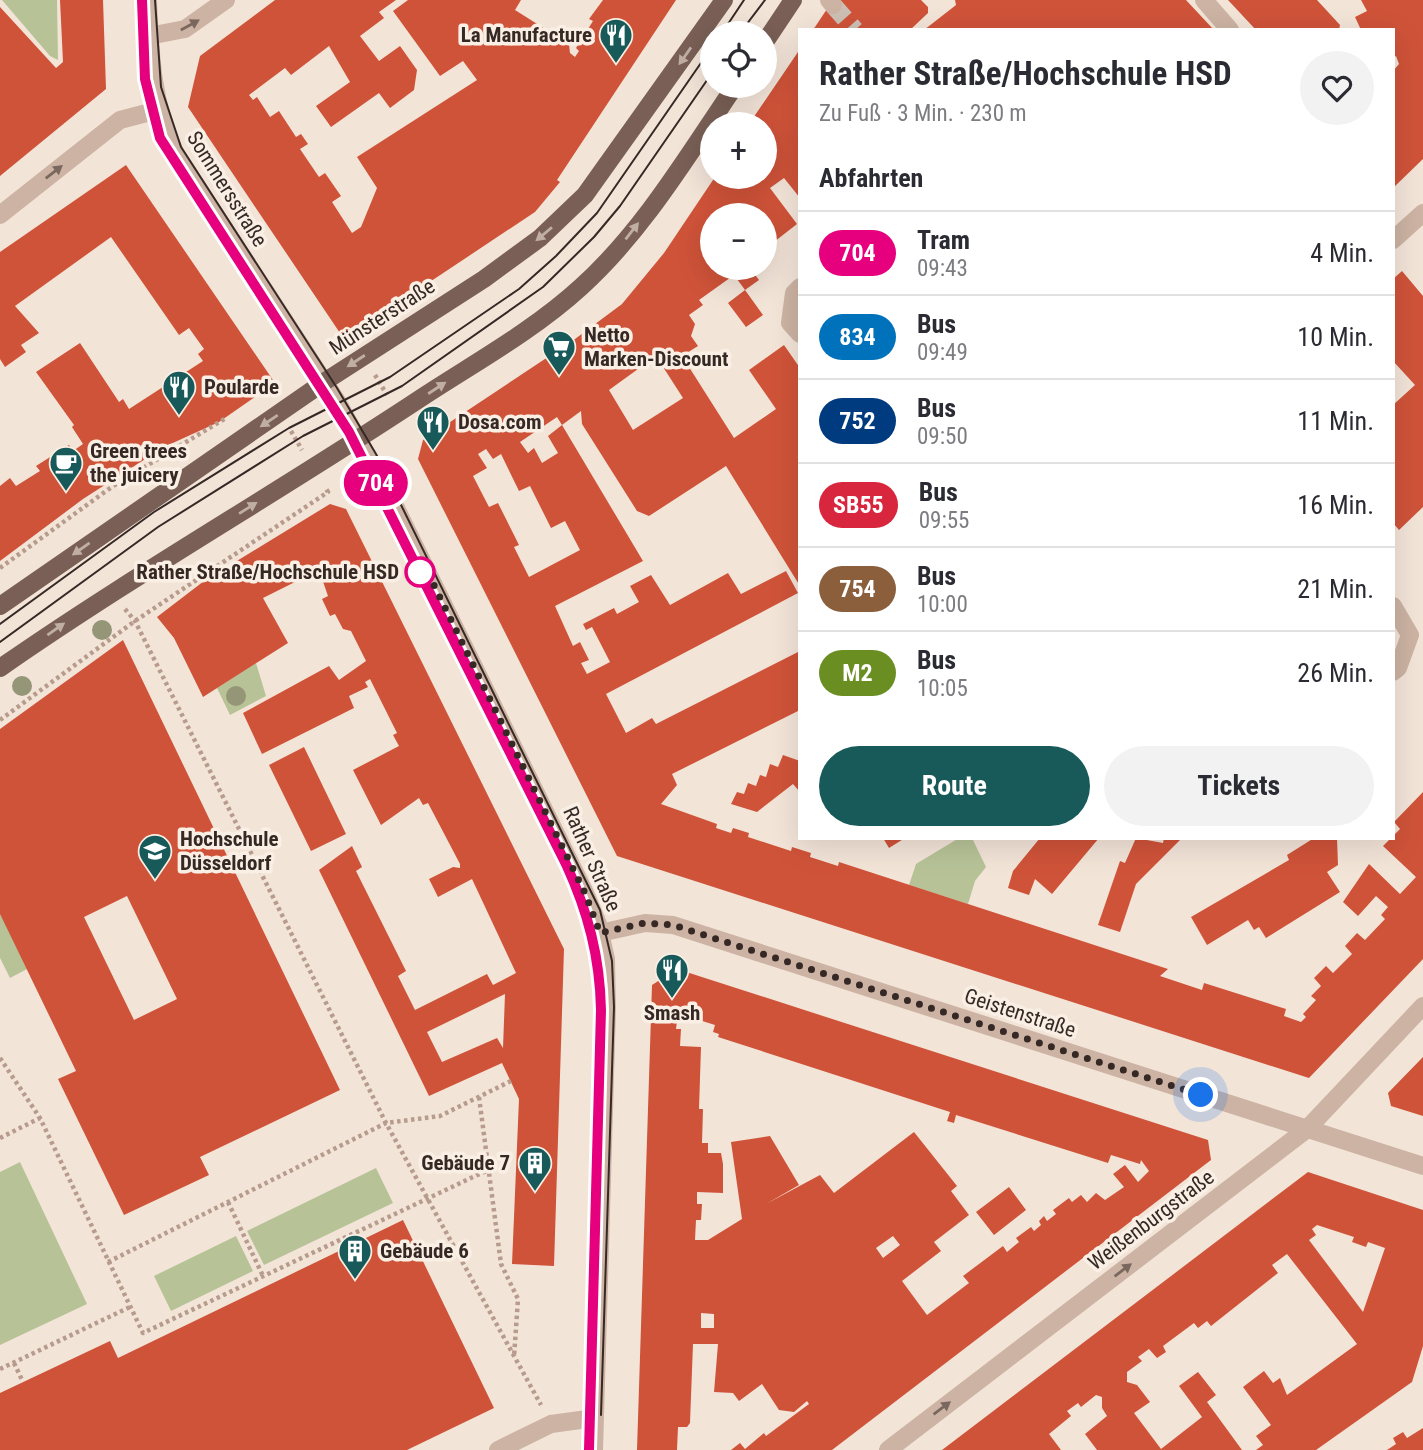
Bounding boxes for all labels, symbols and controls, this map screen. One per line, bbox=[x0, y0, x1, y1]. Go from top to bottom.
restaurant icon: La Manufacture bbox=[597, 16, 635, 65]
one-way arrow bbox=[181, 19, 200, 31]
map controls bbox=[700, 21, 777, 280]
button: locate bbox=[700, 21, 777, 98]
place label: La Manufacture bbox=[461, 23, 592, 47]
one-way arrow bbox=[678, 47, 692, 65]
button: heart bbox=[1300, 51, 1374, 125]
text: Rather Straße/Hochschule HSD bbox=[819, 54, 1232, 93]
text: Zu Fuß · 3 Min. · 230 m bbox=[819, 100, 1027, 127]
button: + bbox=[700, 112, 777, 189]
street label: Sommersstraße bbox=[182, 127, 272, 251]
text: Abfahrten bbox=[819, 163, 923, 193]
one-way arrow bbox=[44, 165, 62, 180]
button: − bbox=[700, 203, 777, 280]
one-way arrow bbox=[625, 222, 639, 240]
text: Tram bbox=[917, 225, 970, 255]
one-way arrow bbox=[536, 226, 553, 241]
text: 4 Min. bbox=[1310, 238, 1374, 268]
text: 704 bbox=[839, 239, 876, 267]
text: 09:43 bbox=[917, 255, 968, 282]
street label: Münsterstraße bbox=[325, 274, 439, 360]
text: Bus bbox=[917, 309, 956, 339]
text: 10 Min. bbox=[1297, 322, 1374, 352]
place label: Netto Marken-Discount bbox=[584, 323, 728, 371]
text: 834 bbox=[839, 323, 876, 351]
supermarket icon: Netto Marken-Discount bbox=[540, 328, 578, 377]
text: 09:49 bbox=[917, 339, 968, 366]
one-way arrow bbox=[346, 355, 366, 368]
restaurant icon: Poularde bbox=[160, 368, 198, 417]
place label: Poularde bbox=[204, 375, 279, 399]
one-way arrow bbox=[428, 381, 446, 395]
text: Bus bbox=[917, 393, 956, 423]
restaurant icon: Dosa.com bbox=[414, 403, 452, 452]
text: 11 Min. bbox=[1297, 406, 1374, 436]
text: 752 bbox=[839, 407, 876, 435]
place label: Dosa.com bbox=[458, 410, 542, 434]
one-way arrow bbox=[259, 414, 278, 427]
text: 09:50 bbox=[917, 423, 968, 450]
place label: Green trees the juicery bbox=[90, 439, 187, 487]
cafe icon: Green trees the juicery bbox=[47, 444, 85, 493]
line badge: 704 bbox=[336, 460, 416, 506]
text: 704 bbox=[358, 469, 394, 497]
text: Bus bbox=[919, 477, 958, 507]
text: 16 Min. bbox=[1297, 490, 1374, 520]
text: SB55 bbox=[833, 491, 884, 519]
one-way arrow bbox=[239, 501, 258, 514]
text: 09:55 bbox=[919, 507, 969, 534]
one-way arrow bbox=[72, 542, 90, 556]
marker: Rather Straße/Hochschule HSD bbox=[405, 557, 435, 587]
place label: Rather Straße/Hochschule HSD bbox=[136, 560, 399, 584]
text: Bus bbox=[917, 561, 956, 591]
text: 21 Min. bbox=[1297, 574, 1374, 604]
text: 754 bbox=[839, 575, 876, 603]
text: 10:00 bbox=[917, 591, 968, 618]
one-way arrow bbox=[47, 622, 65, 636]
text: Bus bbox=[917, 645, 956, 675]
text: 26 Min. bbox=[1297, 658, 1374, 688]
text: M2 bbox=[842, 659, 873, 687]
text: 10:05 bbox=[917, 675, 968, 702]
button: Route bbox=[819, 746, 1090, 826]
button: Tickets bbox=[1104, 746, 1374, 826]
street label: Rather Straße bbox=[558, 803, 626, 915]
place label: Hochschule Düsseldorf bbox=[180, 827, 279, 875]
school or university icon: Hochschule Düsseldorf bbox=[136, 832, 174, 881]
restaurant icon: Smash bbox=[653, 951, 691, 1000]
street label: Geistenstraße bbox=[961, 984, 1079, 1042]
place label: Smash bbox=[644, 1001, 700, 1025]
your location bbox=[1183, 1077, 1218, 1112]
building icon: Gebäude 7 bbox=[516, 1144, 554, 1193]
place label: Gebäude 7 bbox=[421, 1151, 510, 1175]
street label: Weißenburgstraße bbox=[1083, 1165, 1219, 1275]
building icon: Gebäude 6 bbox=[336, 1232, 374, 1281]
place label: Gebäude 6 bbox=[380, 1239, 469, 1263]
one-way arrow bbox=[1114, 1263, 1132, 1277]
one-way arrow bbox=[933, 1401, 951, 1416]

